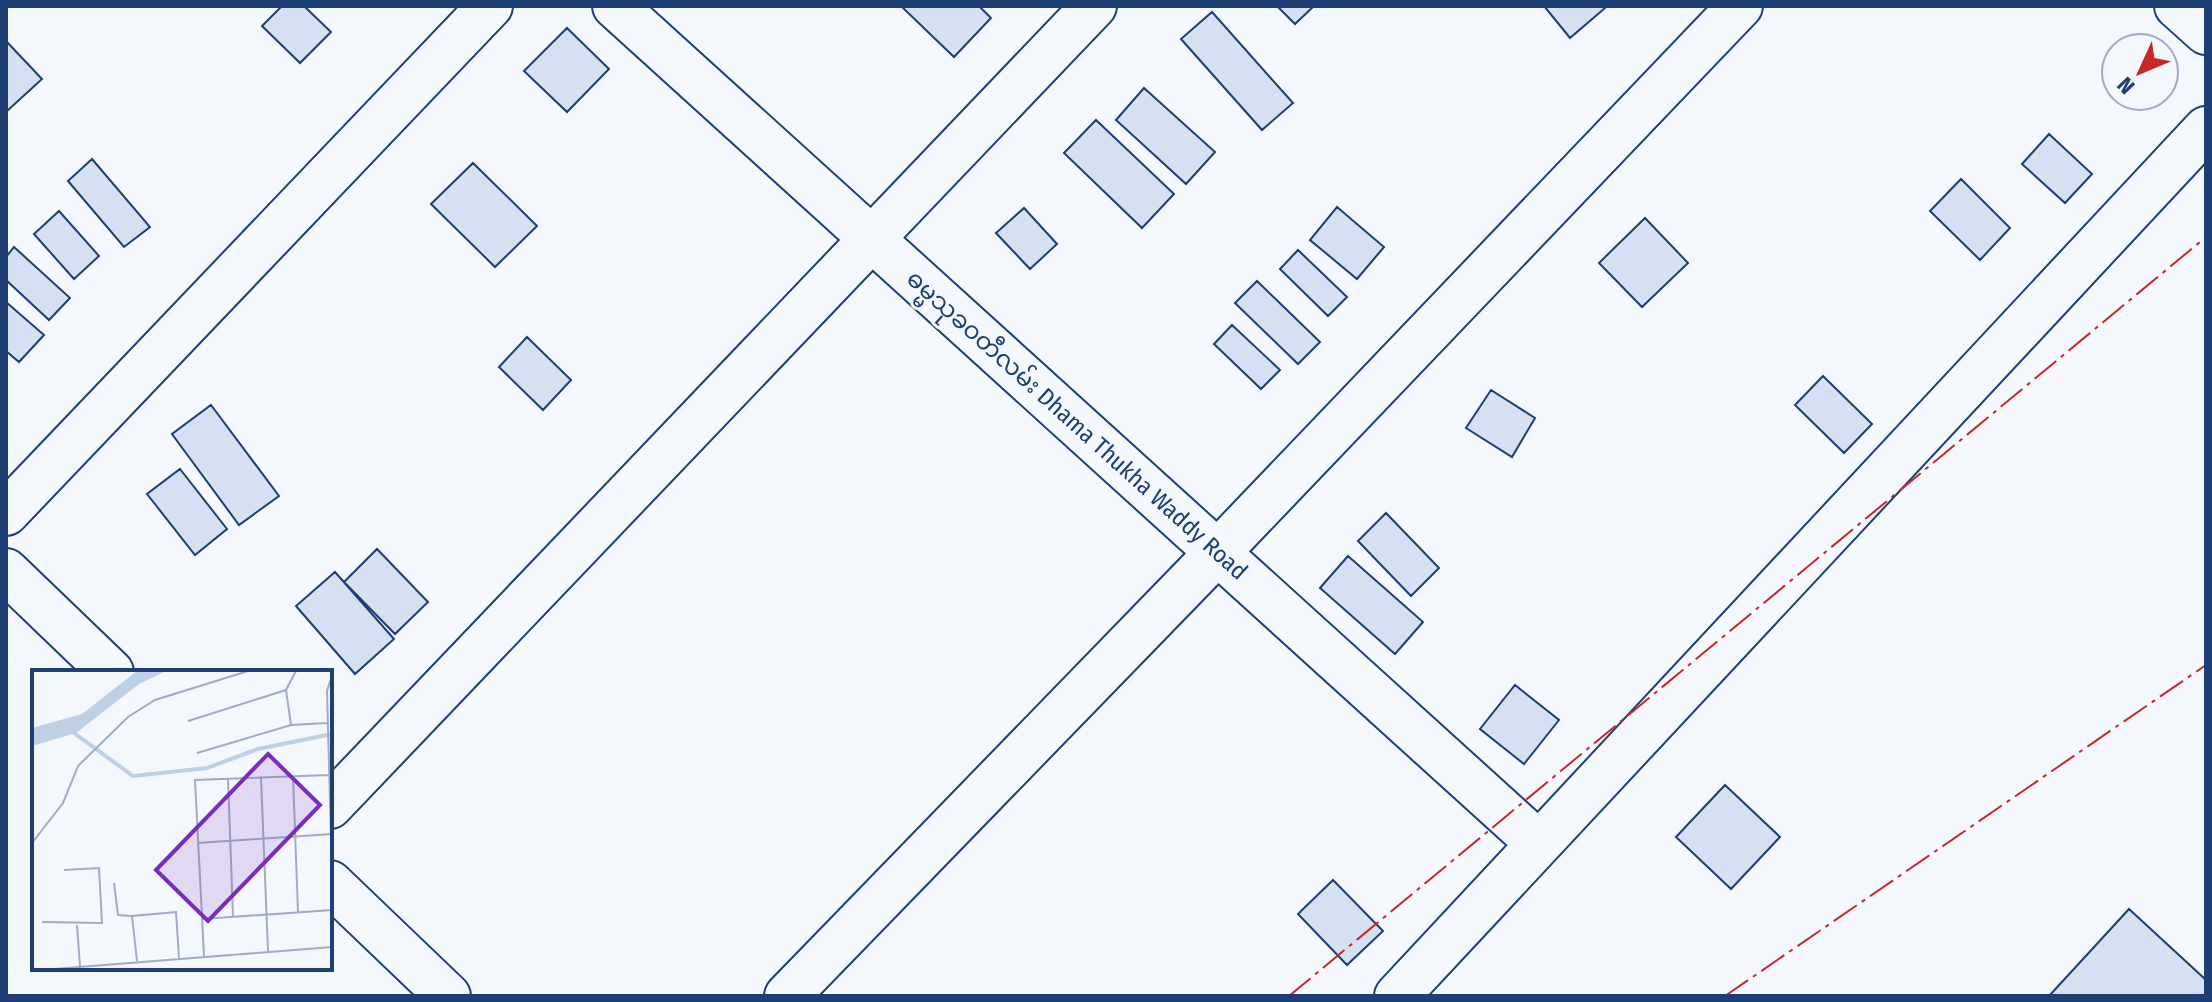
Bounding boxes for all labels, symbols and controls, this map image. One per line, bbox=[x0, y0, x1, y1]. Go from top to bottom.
north arrow bbox=[2100, 32, 2180, 112]
text: N bbox=[2112, 71, 2140, 100]
street label: ဓမ္မသုခဝတီလမ်း Dhama Thukha Waddy Road bbox=[897, 263, 1254, 590]
inset map bbox=[32, 670, 332, 970]

